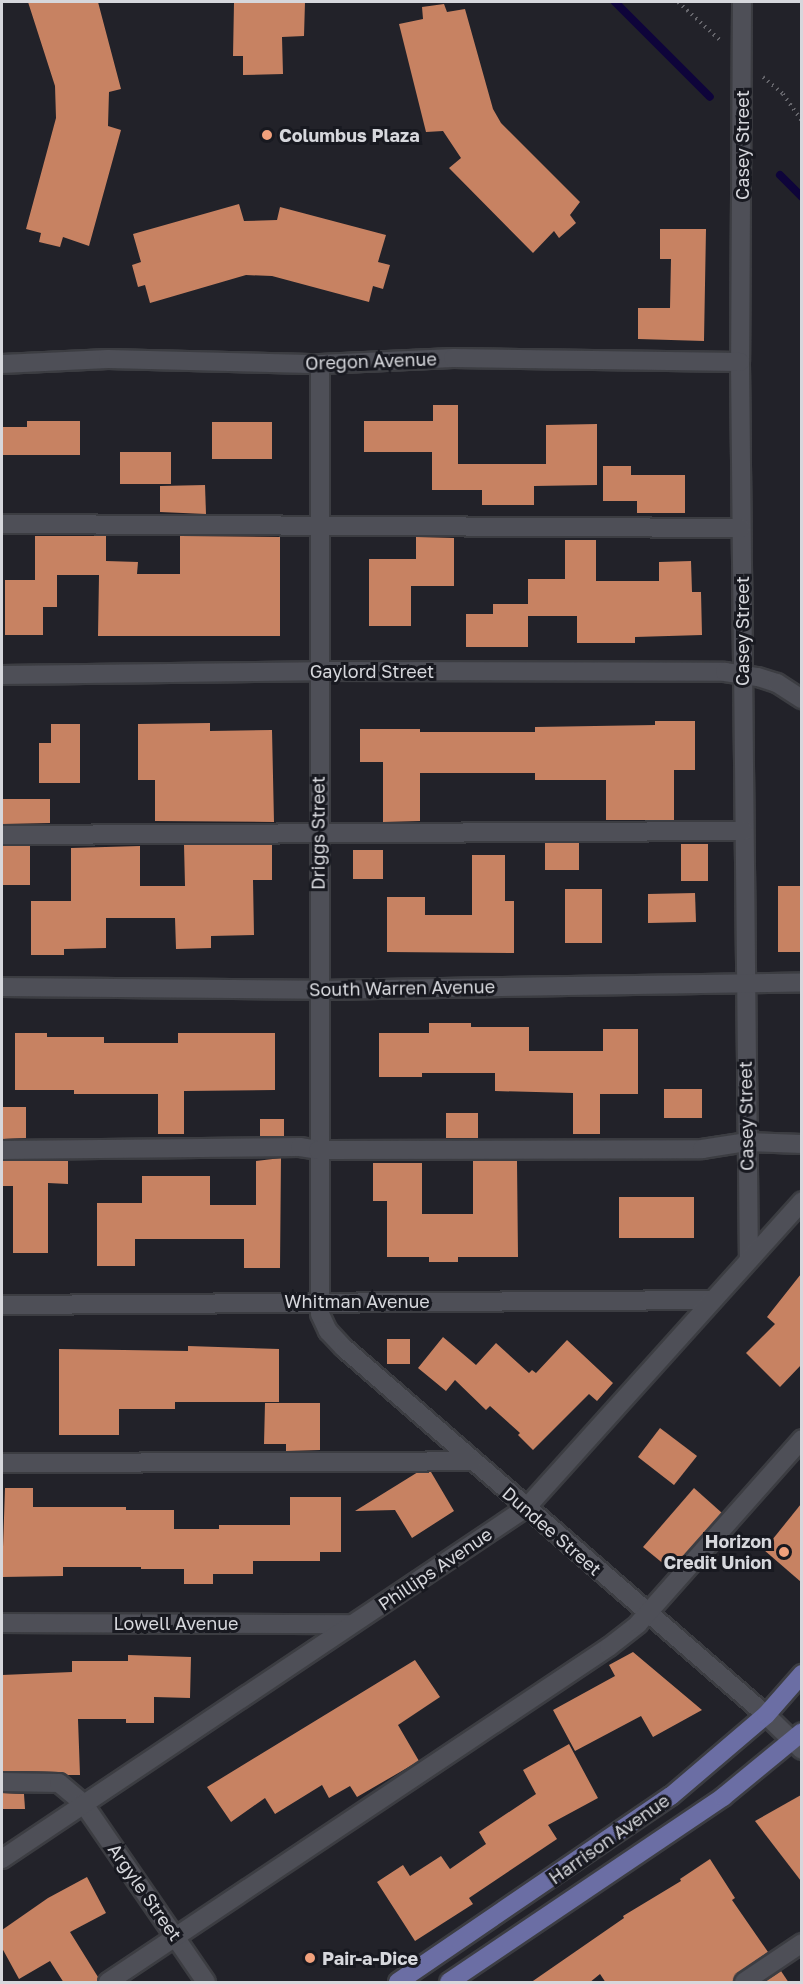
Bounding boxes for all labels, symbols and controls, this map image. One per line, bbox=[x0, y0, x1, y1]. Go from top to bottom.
street label: Casey Street bbox=[731, 90, 753, 200]
place label: Columbus Plaza bbox=[279, 124, 420, 146]
marker: Columbus Plaza bbox=[260, 128, 274, 142]
street label: Oregon Avenue bbox=[305, 348, 437, 374]
street label: Casey Street bbox=[731, 576, 753, 686]
street label: Gaylord Street bbox=[310, 660, 434, 682]
street label: Driggs Street bbox=[307, 776, 329, 890]
street label: South Warren Avenue bbox=[309, 976, 495, 1000]
street label: Casey Street bbox=[734, 1061, 758, 1171]
street label: Whitman Avenue bbox=[284, 1290, 430, 1312]
street label: Dundee Street bbox=[498, 1482, 606, 1580]
street label: Phillips Avenue bbox=[374, 1523, 496, 1615]
place label: Horizon Credit Union bbox=[663, 1531, 772, 1574]
marker: Horizon Credit Union bbox=[777, 1545, 791, 1559]
street label: Lowell Avenue bbox=[113, 1612, 239, 1634]
street label: Harrison Avenue bbox=[545, 1789, 673, 1889]
street label: Argyle Street bbox=[104, 1839, 186, 1945]
place label: Pair-a-Dice bbox=[322, 1947, 418, 1969]
marker: Pair-a-Dice bbox=[303, 1951, 317, 1965]

